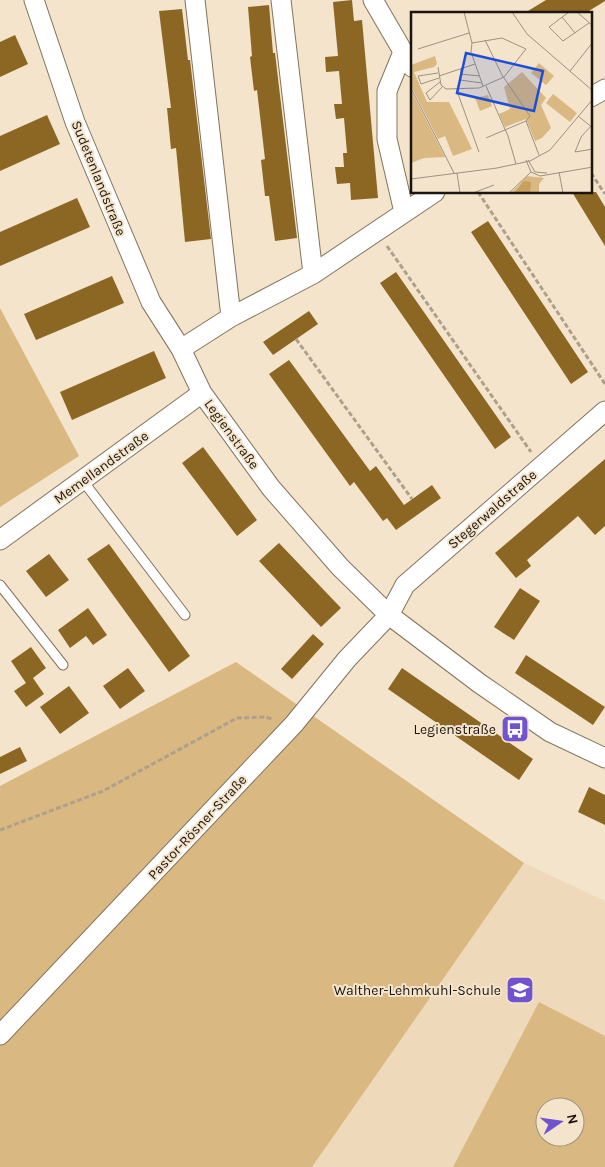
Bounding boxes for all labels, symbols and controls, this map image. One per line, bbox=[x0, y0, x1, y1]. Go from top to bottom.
inset map bbox=[411, 12, 592, 194]
street label: Sudetenlandstraße bbox=[68, 118, 129, 238]
street label: Legienstraße bbox=[200, 396, 263, 473]
street label: Memellandstraße bbox=[51, 427, 152, 507]
street label: Stegerwaldstraße bbox=[444, 466, 540, 553]
bus stop icon: Legienstraße bbox=[500, 714, 530, 744]
place label: Legienstraße bbox=[413, 721, 496, 738]
street label: Pastor-Rösner-Straße bbox=[144, 771, 250, 883]
school or university icon: Walther-Lehmkuhl-Schule bbox=[505, 975, 535, 1005]
place label: Walther-Lehmkuhl-Schule bbox=[334, 982, 501, 999]
north arrow bbox=[535, 1097, 585, 1147]
text: N bbox=[563, 1112, 582, 1126]

